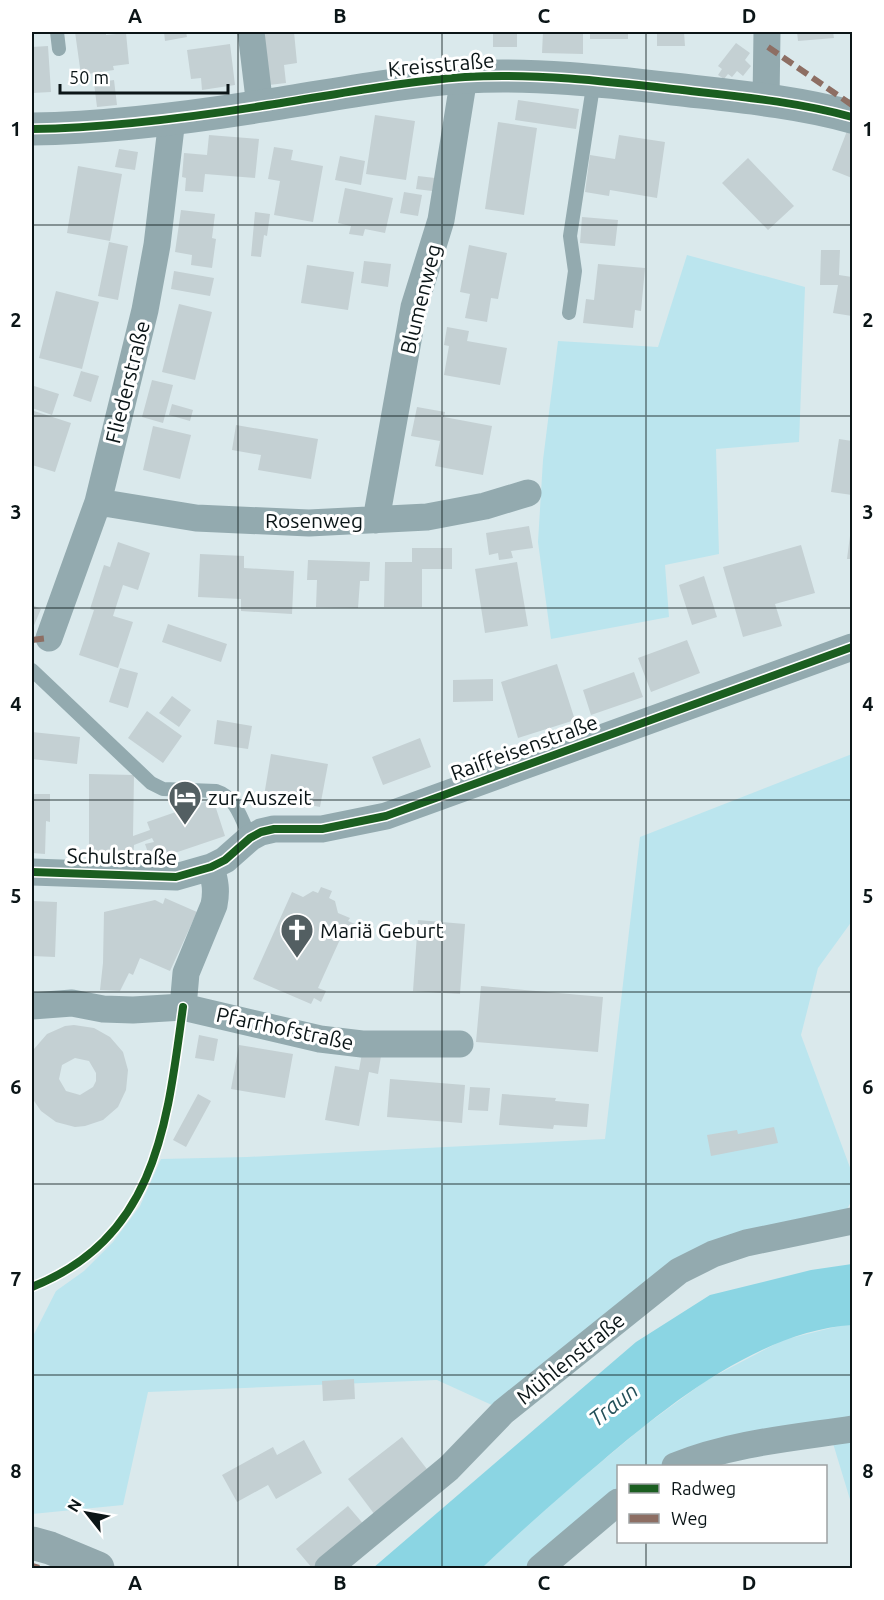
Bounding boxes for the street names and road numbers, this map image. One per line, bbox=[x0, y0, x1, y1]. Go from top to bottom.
street label: Kreisstraße bbox=[387, 47, 495, 81]
street label: Blumenweg bbox=[395, 242, 445, 356]
street label: Fliederstraße bbox=[100, 318, 154, 446]
street label: Rosenweg bbox=[265, 508, 363, 532]
street label: Raiffeisenstraße bbox=[447, 709, 601, 785]
street label: Schulstraße bbox=[66, 843, 178, 869]
street label: Pfarrhofstraße bbox=[214, 1002, 356, 1054]
street label: Mühlenstraße bbox=[511, 1307, 629, 1409]

